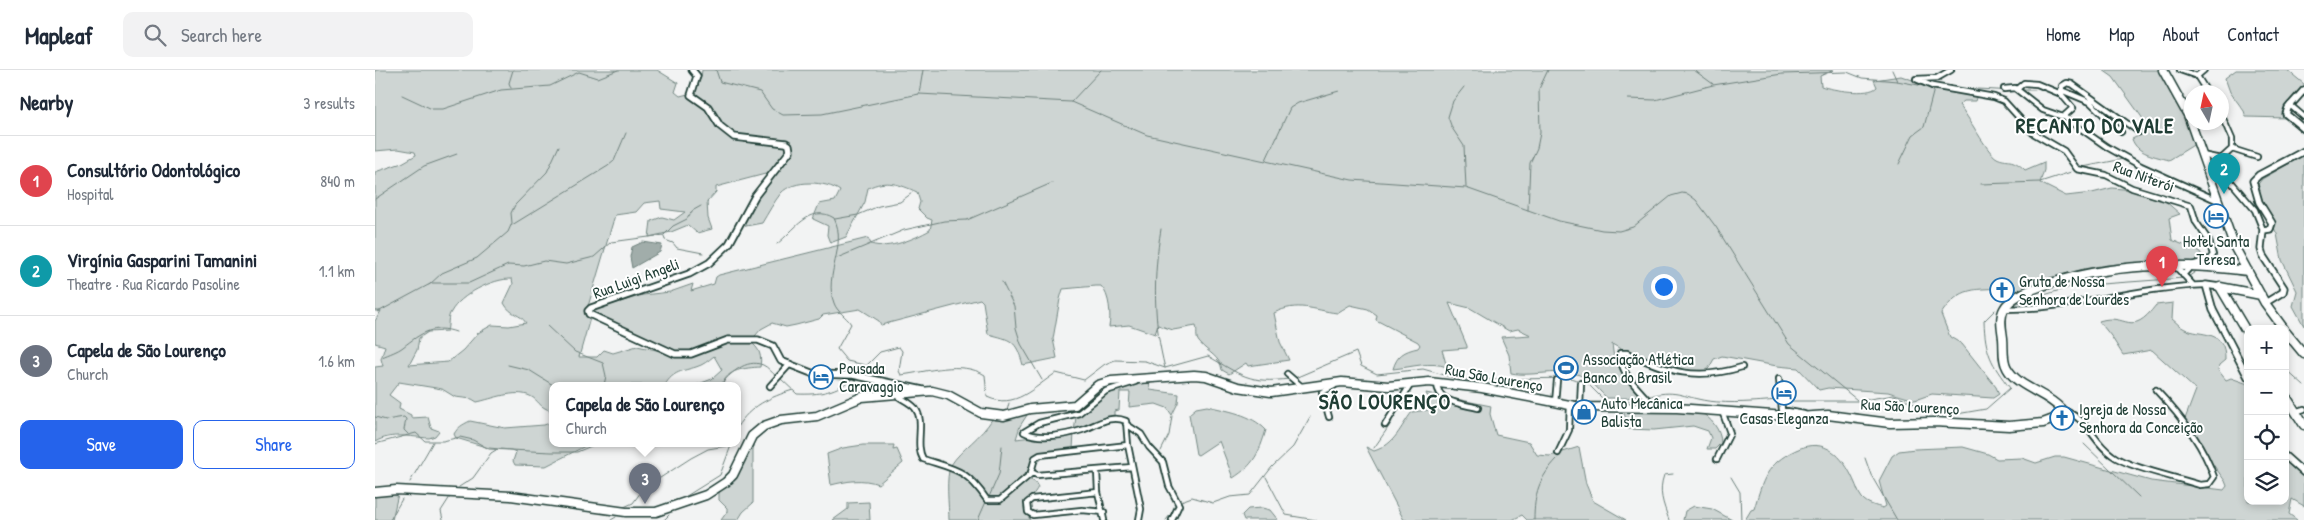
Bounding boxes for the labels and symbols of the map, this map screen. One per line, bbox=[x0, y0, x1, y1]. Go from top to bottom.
north arrow bbox=[2184, 85, 2229, 130]
district label: RECANTO DO VALE bbox=[2016, 111, 2174, 140]
pin: 2 bbox=[2208, 153, 2240, 194]
street label: Rua Niterói bbox=[2110, 155, 2178, 197]
hotel icon: Hotel Santa Teresa bbox=[2203, 203, 2229, 229]
place label: Hotel Santa Teresa bbox=[2183, 230, 2249, 270]
pin: 1 bbox=[2146, 246, 2178, 287]
street label: Rua Luigi Angeli bbox=[590, 252, 682, 304]
place label: Gruta de Nossa Senhora de Lourdes bbox=[2019, 270, 2129, 310]
your location bbox=[1651, 274, 1677, 300]
church icon: Gruta de Nossa Senhora de Lourdes bbox=[1989, 277, 2015, 303]
place label: Associação Atlética Banco do Brasil bbox=[1583, 348, 1694, 388]
sports icon: Associação Atlética Banco do Brasil bbox=[1553, 355, 1579, 381]
place label: Pousada Caravaggio bbox=[839, 357, 904, 397]
street label: Rua São Lourenço bbox=[1444, 358, 1545, 396]
hotel icon: Pousada Caravaggio bbox=[808, 364, 834, 390]
hotel icon: Casas Eleganza bbox=[1771, 380, 1797, 406]
district label: SÃO LOURENÇO bbox=[1319, 387, 1451, 416]
place label: Auto Mecânica Balista bbox=[1601, 392, 1683, 432]
street label: Rua São Lourenço bbox=[1860, 392, 1960, 420]
place label: Igreja de Nossa Senhora da Conceição bbox=[2079, 398, 2204, 438]
shop icon: Auto Mecânica Balista bbox=[1571, 399, 1597, 425]
church icon: Igreja de Nossa Senhora da Conceição bbox=[2049, 405, 2075, 431]
place label: Casas Eleganza bbox=[1740, 407, 1828, 429]
pin: 3 bbox=[629, 463, 661, 504]

